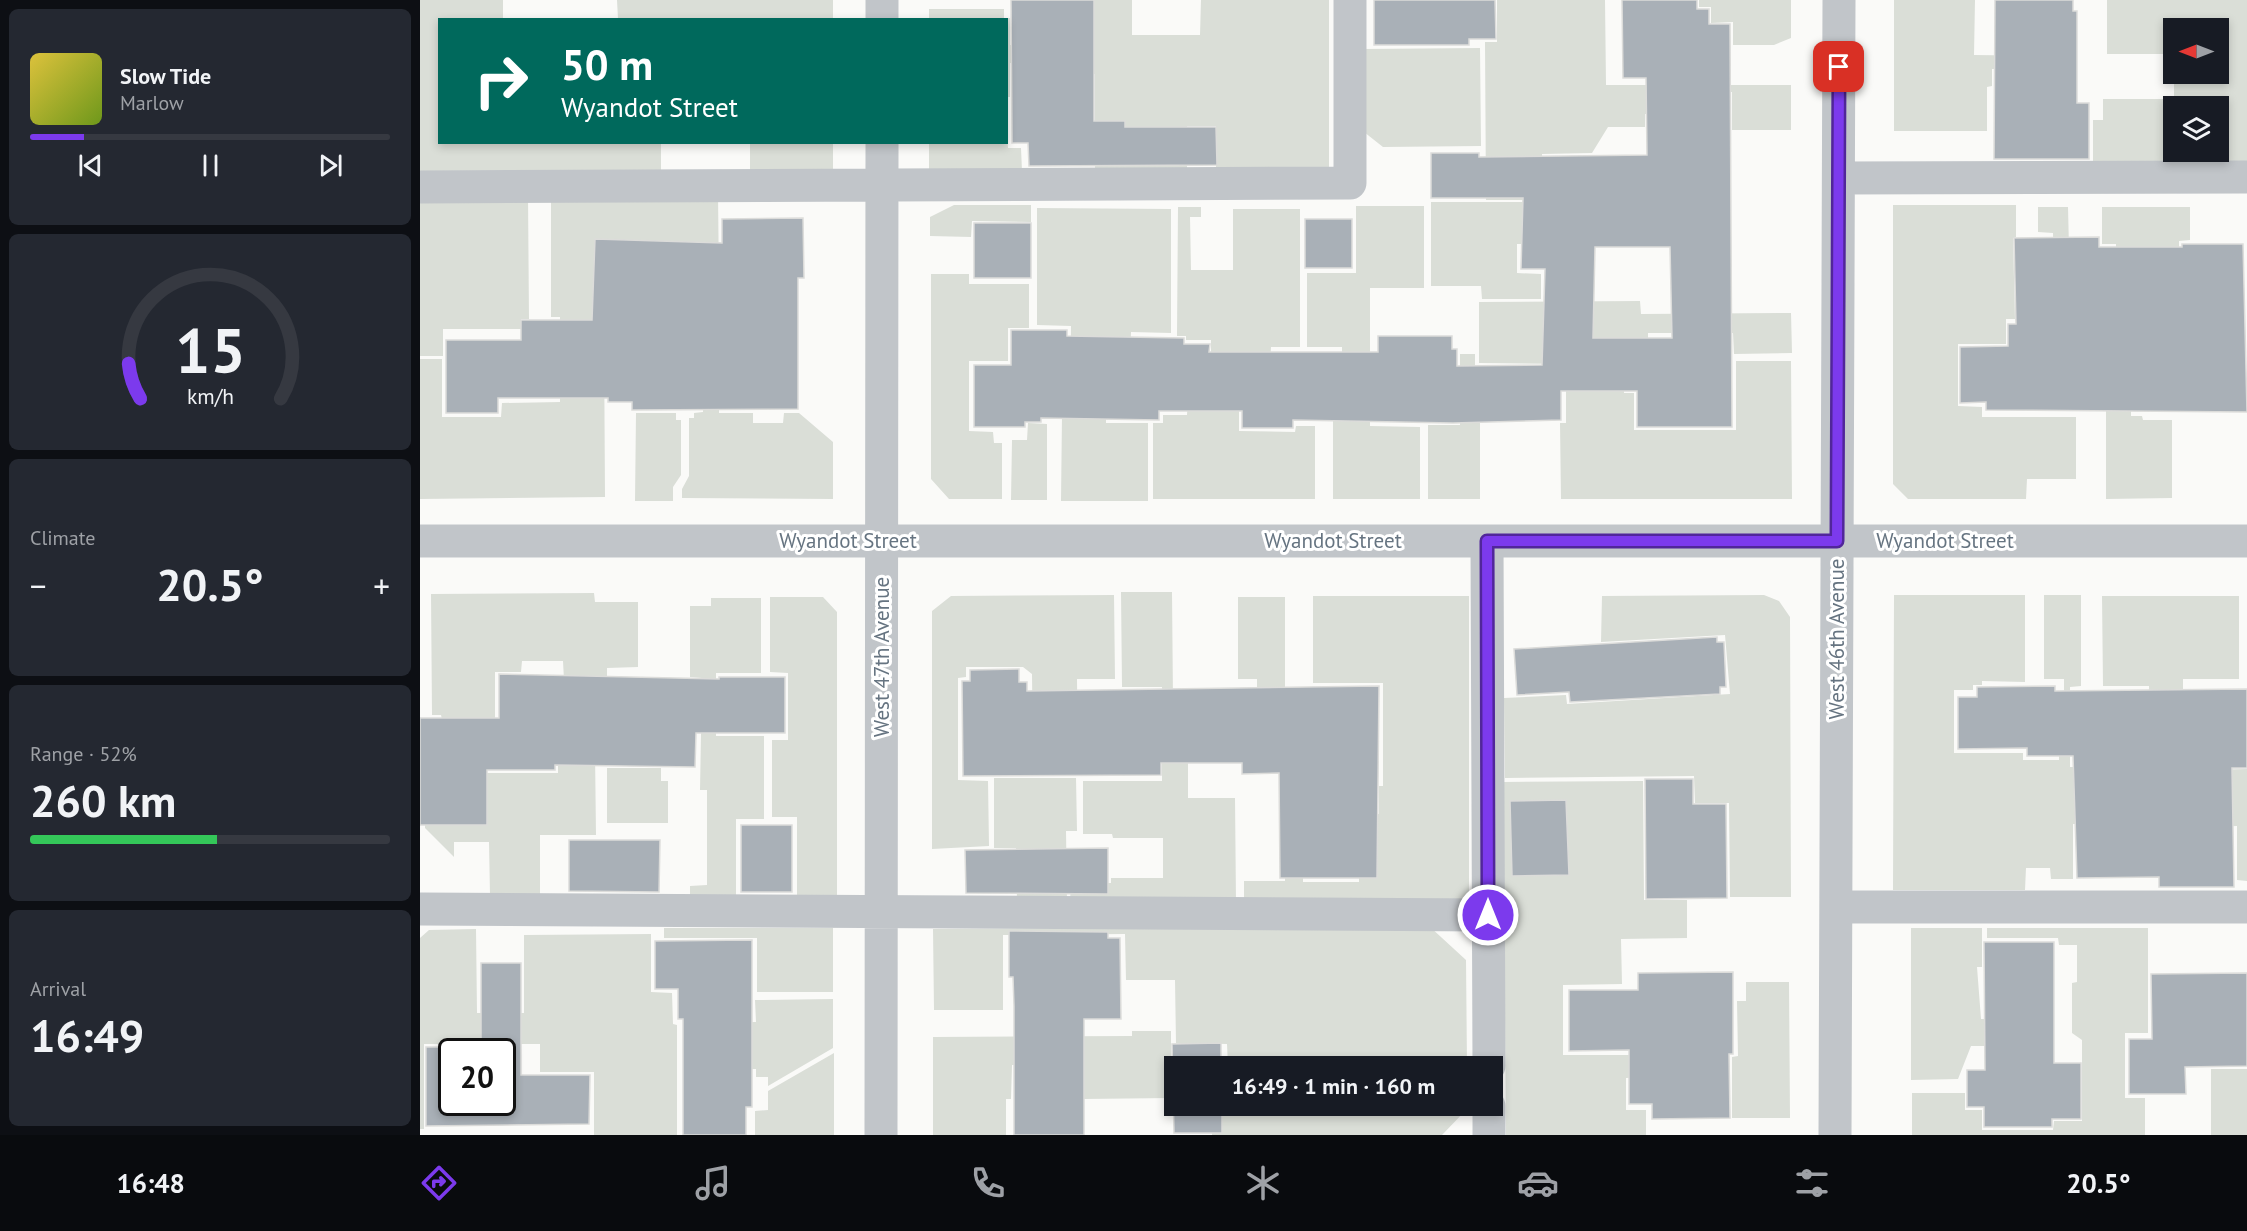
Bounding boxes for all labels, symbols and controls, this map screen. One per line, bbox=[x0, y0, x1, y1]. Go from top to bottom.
north arrow bbox=[2163, 18, 2229, 84]
map controls bbox=[2163, 18, 2229, 162]
text: 50 m bbox=[561, 37, 653, 92]
pin bbox=[1813, 41, 1864, 92]
icon: right bbox=[462, 42, 540, 120]
icon: arrive bbox=[1822, 50, 1855, 83]
text: Slow Tide bbox=[120, 62, 211, 90]
text: Marlow bbox=[120, 90, 184, 116]
text: Wyandot Street bbox=[561, 90, 738, 124]
button: layers bbox=[2163, 96, 2229, 162]
icon: previous bbox=[74, 149, 107, 182]
icon: pause bbox=[194, 149, 227, 182]
icon: next bbox=[314, 149, 347, 182]
text: 15 bbox=[175, 309, 245, 390]
text: km/h bbox=[186, 383, 233, 411]
text: Climate bbox=[30, 525, 96, 551]
street label: Wyandot Street bbox=[779, 527, 917, 554]
street label: Wyandot Street bbox=[1264, 527, 1402, 554]
street label: Wyandot Street bbox=[1876, 527, 2014, 554]
text: 20.5° bbox=[156, 555, 264, 613]
street label: West 46th Avenue bbox=[1823, 559, 1850, 719]
text: − bbox=[30, 564, 47, 607]
text: + bbox=[373, 564, 390, 607]
street label: West 47th Avenue bbox=[868, 577, 895, 737]
text: Range · 52% bbox=[30, 741, 137, 767]
text: 260 km bbox=[30, 771, 176, 829]
position arrow bbox=[1456, 883, 1520, 947]
text: Arrival bbox=[30, 976, 86, 1002]
text: 16:49 bbox=[30, 1006, 144, 1064]
speed limit sign: 20 bbox=[438, 1038, 516, 1116]
text: 16:49 · 1 min · 160 m bbox=[1232, 1072, 1435, 1100]
icon: directions bbox=[418, 1162, 460, 1204]
icon: music bbox=[692, 1162, 734, 1204]
icon: phone bbox=[967, 1162, 1009, 1204]
icon: climate bbox=[1242, 1162, 1284, 1204]
icon: car bbox=[1517, 1162, 1559, 1204]
icon: filters bbox=[1791, 1162, 1833, 1204]
text: 16:48 bbox=[116, 1166, 185, 1200]
text: 20.5° bbox=[2066, 1166, 2131, 1200]

